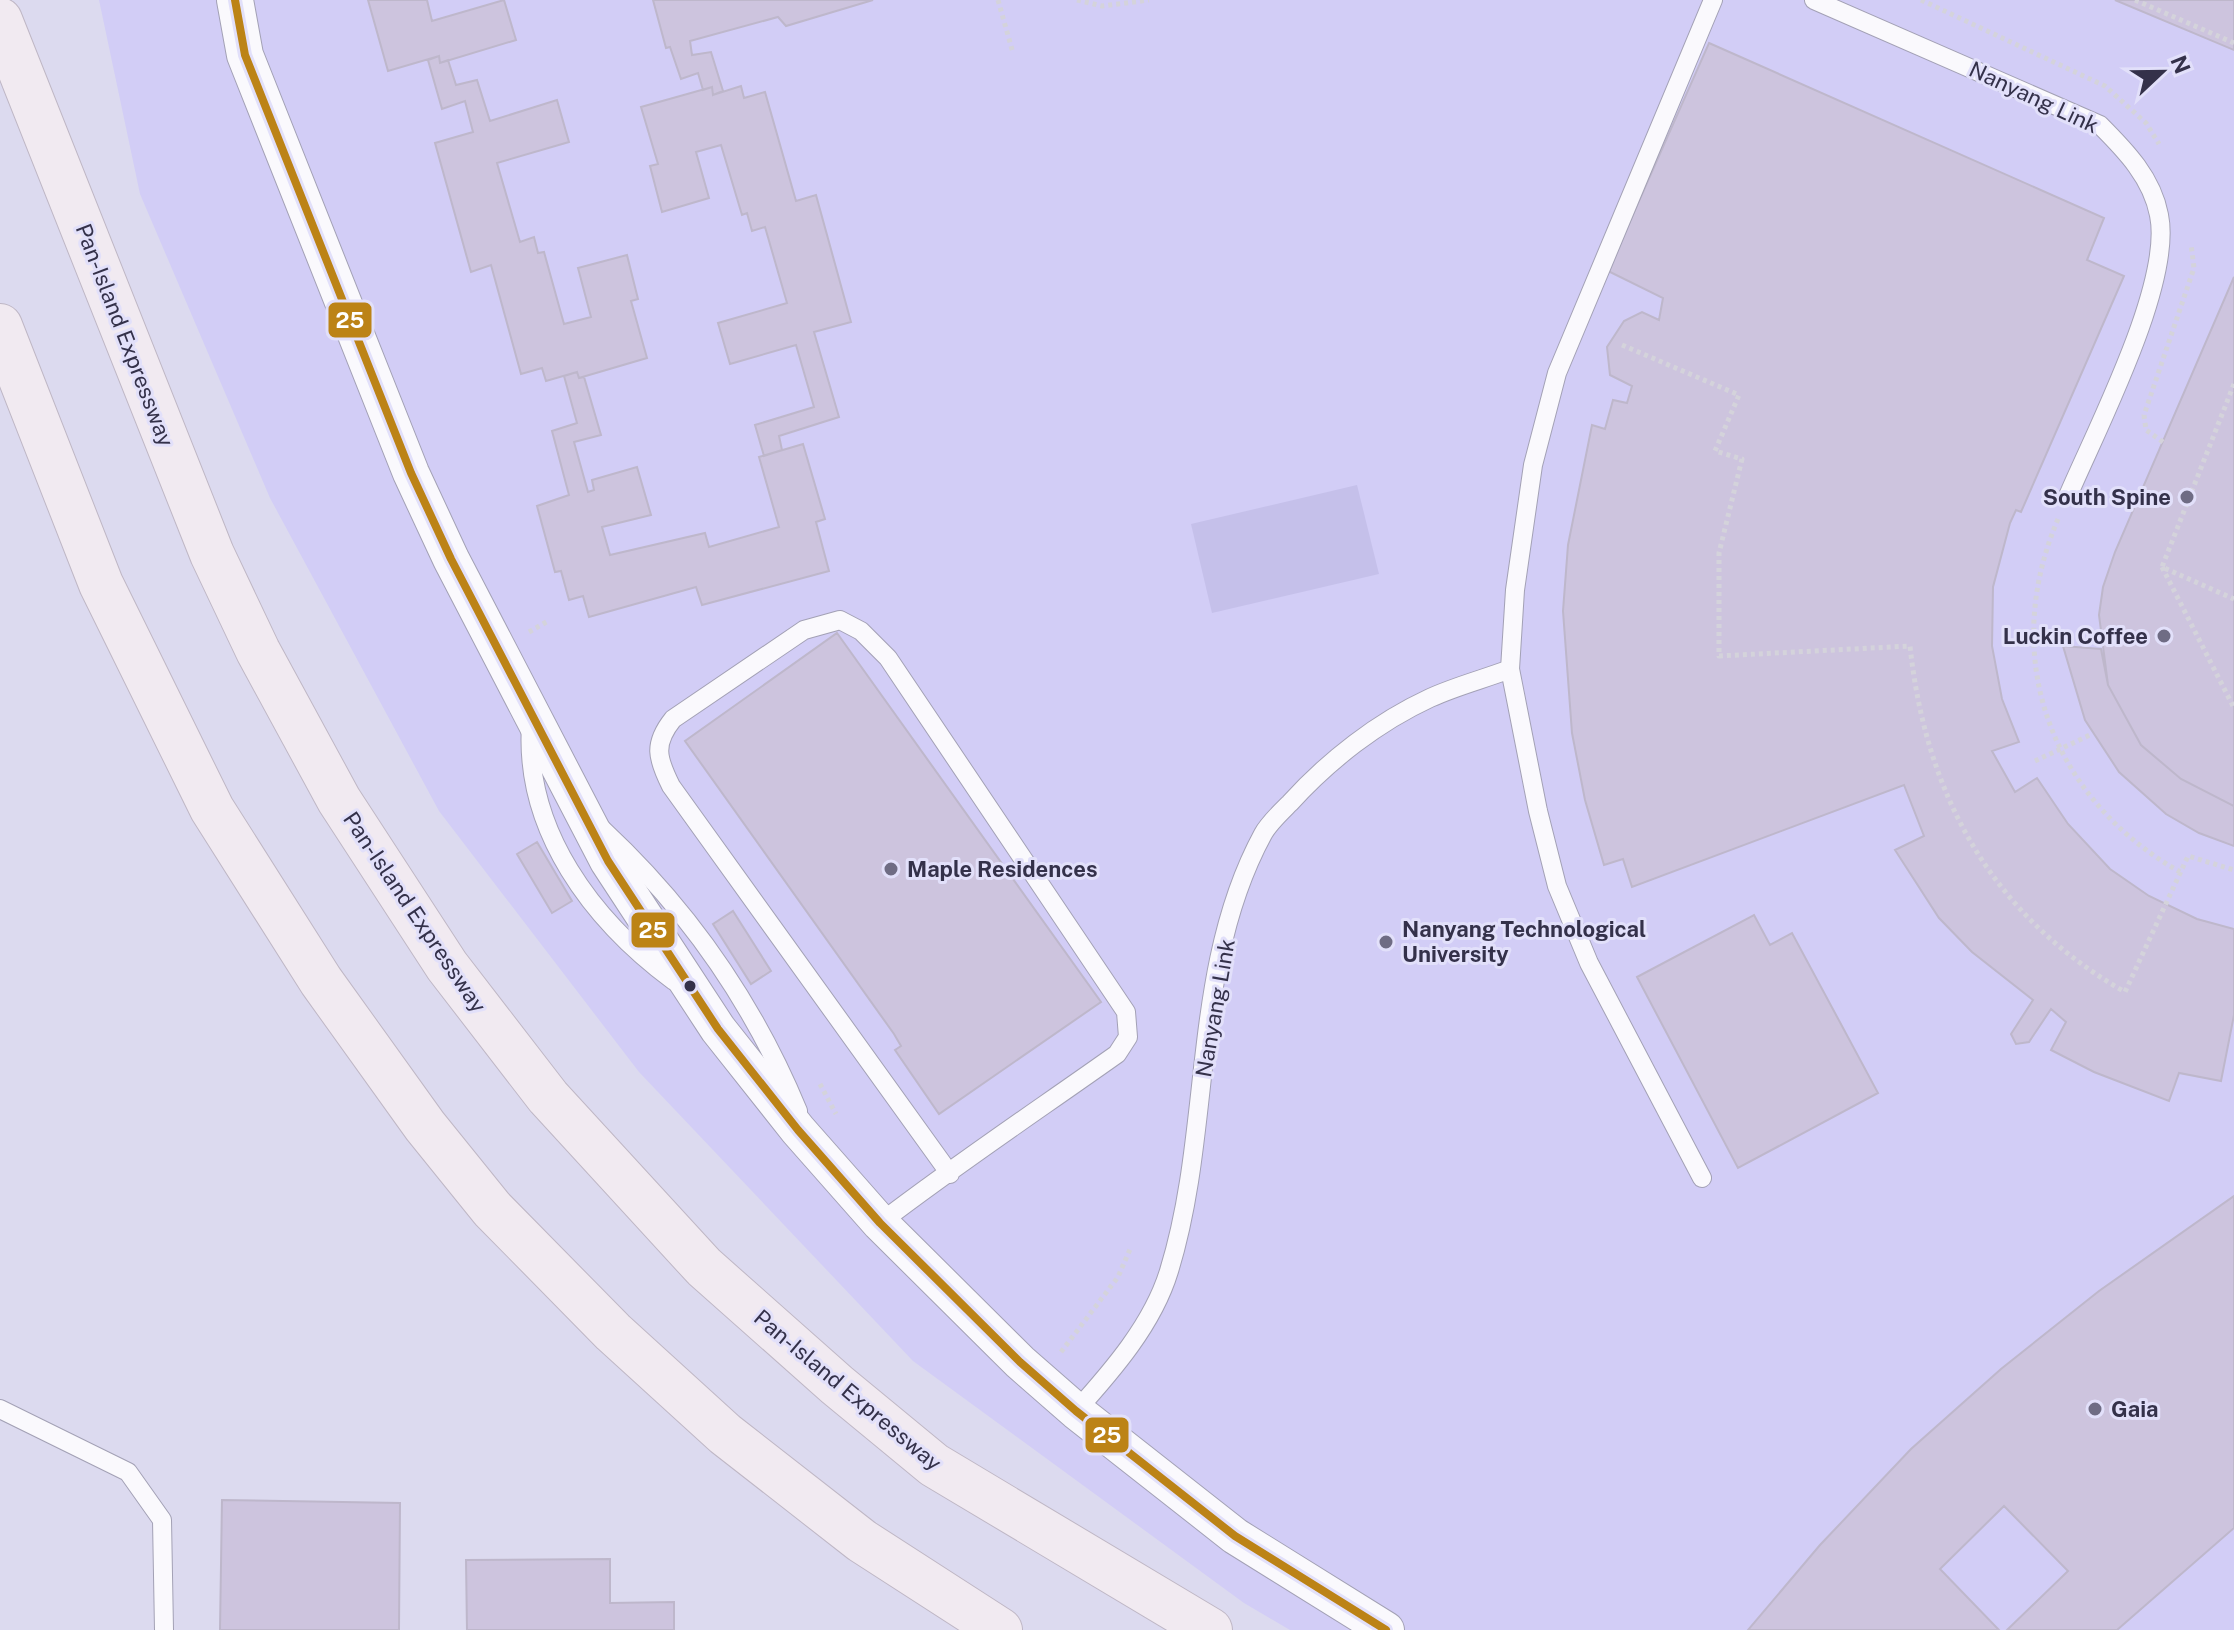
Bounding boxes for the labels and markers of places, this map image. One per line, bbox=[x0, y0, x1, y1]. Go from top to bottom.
place label: South Spine bbox=[2043, 484, 2171, 510]
marker: South Spine bbox=[2178, 488, 2196, 506]
place label: Luckin Coffee bbox=[2003, 623, 2148, 649]
marker: Luckin Coffee bbox=[2155, 627, 2173, 645]
place label: Maple Residences bbox=[907, 856, 1098, 882]
marker: Maple Residences bbox=[882, 860, 900, 878]
place label: Nanyang Technological University bbox=[1402, 916, 1646, 967]
marker: Nanyang Technological University bbox=[1377, 933, 1395, 951]
unlabelled marker bbox=[682, 978, 698, 994]
place label: Gaia bbox=[2111, 1396, 2159, 1422]
marker: Gaia bbox=[2086, 1400, 2104, 1418]

